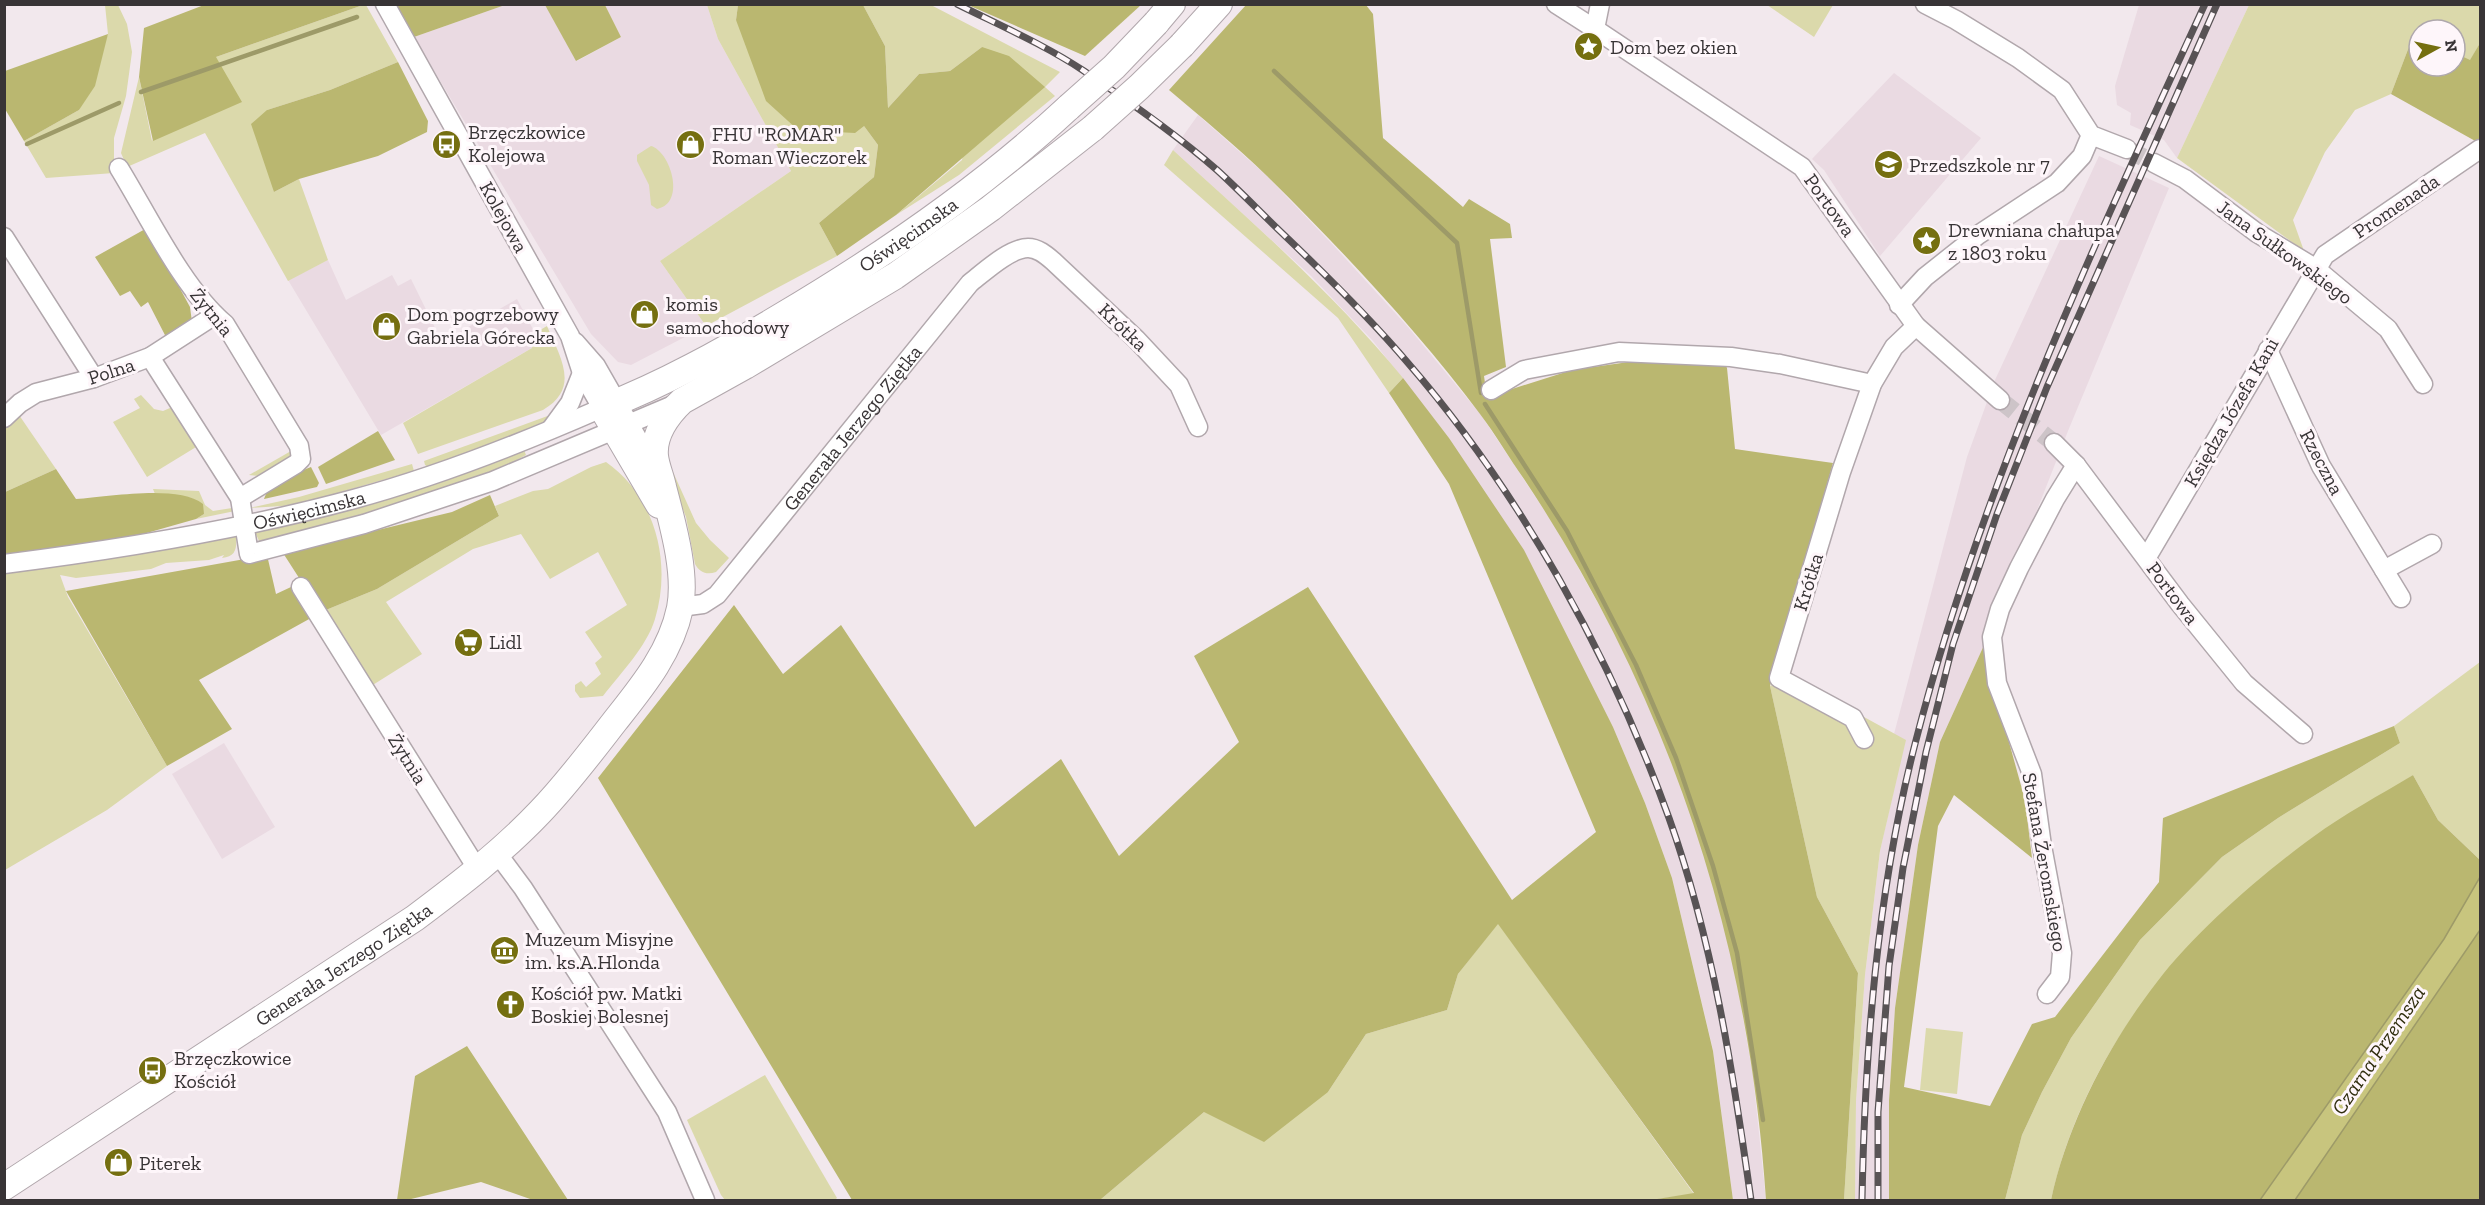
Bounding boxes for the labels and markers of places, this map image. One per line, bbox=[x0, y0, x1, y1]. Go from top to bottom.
place icon: Dom bez okien bbox=[1573, 31, 1605, 63]
place label: Dom bez okien bbox=[1610, 35, 1738, 59]
place label: Brzęczkowice Kolejowa bbox=[468, 120, 585, 167]
place label: FHU "ROMAR" Roman Wieczorek bbox=[712, 122, 868, 169]
bus stop icon: Brzęczkowice Kolejowa bbox=[431, 128, 463, 160]
shop icon: FHU "ROMAR" Roman Wieczorek bbox=[675, 129, 707, 161]
school or university icon: Przedszkole nr 7 bbox=[1872, 149, 1904, 181]
place label: Przedszkole nr 7 bbox=[1909, 153, 2050, 177]
place label: Drewniana chałupa z 1803 roku bbox=[1948, 218, 2115, 265]
place icon: Drewniana chałupa z 1803 roku bbox=[1911, 225, 1943, 257]
place label: komis samochodowy bbox=[666, 292, 790, 339]
shop icon: komis samochodowy bbox=[629, 299, 661, 331]
place label: Dom pogrzebowy Gabriela Górecka bbox=[407, 302, 560, 349]
shop icon: Dom pogrzebowy Gabriela Górecka bbox=[370, 310, 402, 342]
supermarket icon: Lidl bbox=[452, 626, 484, 658]
place label: Lidl bbox=[489, 630, 522, 654]
place label: Muzeum Misyjne im. ks.A.Hlonda bbox=[525, 927, 673, 974]
museum icon: Muzeum Misyjne im. ks.A.Hlonda bbox=[488, 934, 520, 966]
place label: Kościół pw. Matki Boskiej Bolesnej bbox=[531, 981, 683, 1028]
church icon: Kościół pw. Matki Boskiej Bolesnej bbox=[494, 988, 526, 1020]
place label: Brzęczkowice Kościół bbox=[174, 1046, 291, 1093]
bus stop icon: Brzęczkowice Kościół bbox=[137, 1054, 169, 1086]
shop icon: Piterek bbox=[102, 1147, 134, 1179]
place label: Piterek bbox=[139, 1151, 202, 1175]

